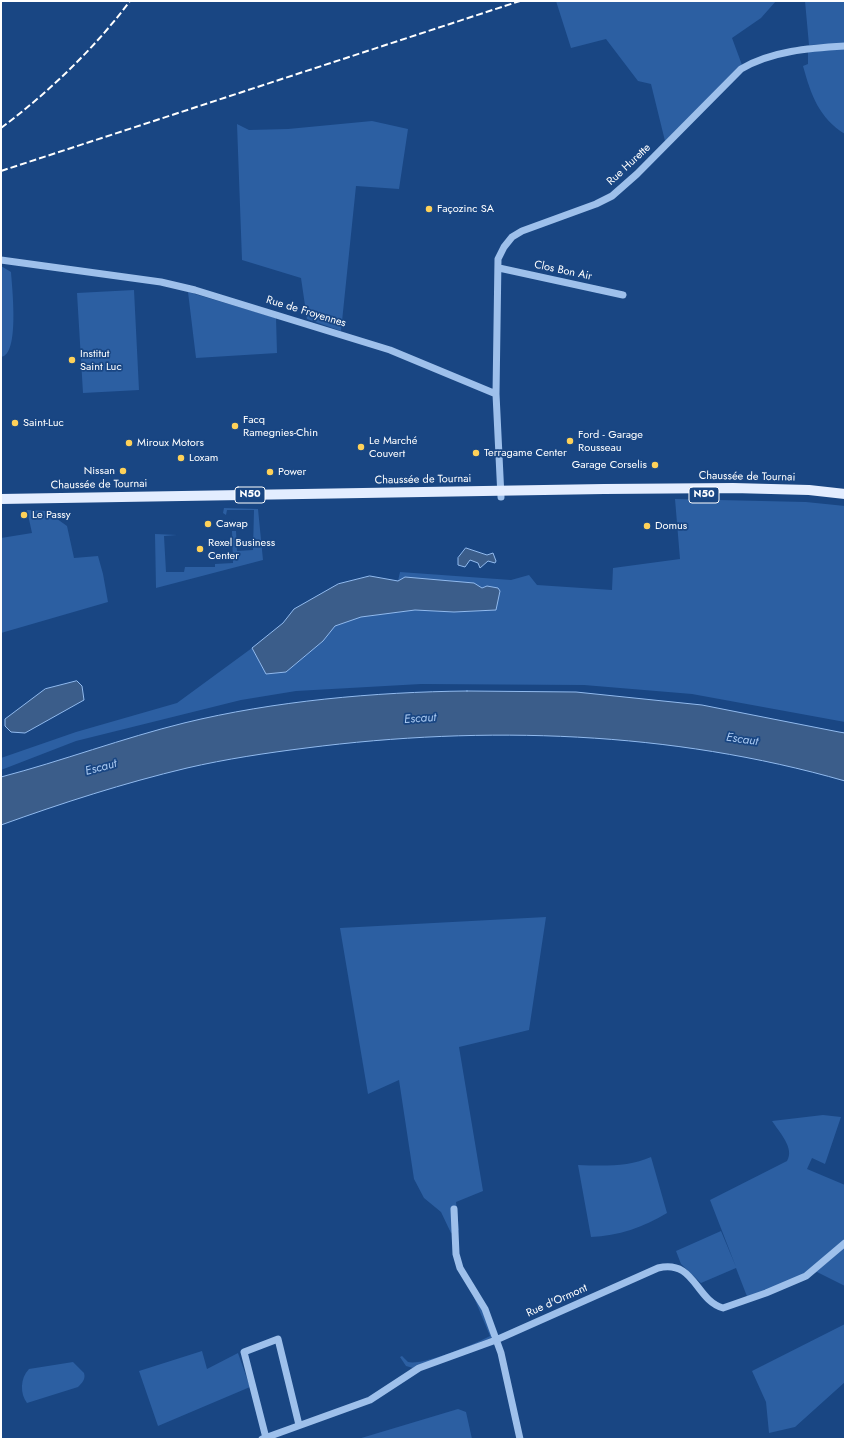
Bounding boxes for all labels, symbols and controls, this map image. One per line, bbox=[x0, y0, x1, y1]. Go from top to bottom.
street label: Rue Hurette bbox=[604, 142, 654, 188]
place label: Façozinc SA bbox=[437, 202, 494, 216]
marker: Façozinc SA bbox=[424, 204, 434, 214]
street label: Clos Bon Air bbox=[533, 258, 593, 284]
street label: Rue de Froyennes bbox=[264, 294, 348, 330]
place label: Institut Saint Luc bbox=[80, 347, 122, 373]
marker: Institut Saint Luc bbox=[67, 355, 77, 365]
place label: Facq Ramegnies-Chin bbox=[243, 413, 318, 439]
place label: Saint-Luc bbox=[23, 416, 64, 430]
marker: Saint-Luc bbox=[10, 418, 20, 428]
marker: Facq Ramegnies-Chin bbox=[230, 421, 240, 431]
place label: Ford - Garage Rousseau bbox=[578, 428, 643, 454]
place label: Le Marché Couvert bbox=[369, 434, 417, 460]
place label: Miroux Motors bbox=[137, 436, 204, 450]
marker: Ford - Garage Rousseau bbox=[565, 436, 575, 446]
marker: Miroux Motors bbox=[124, 438, 134, 448]
marker: Le Marché Couvert bbox=[356, 442, 366, 452]
place label: Terragame Center bbox=[484, 446, 567, 460]
marker: Terragame Center bbox=[471, 448, 481, 458]
place label: Loxam bbox=[189, 451, 218, 465]
marker: Loxam bbox=[176, 453, 186, 463]
place label: Garage Corselis bbox=[572, 458, 647, 472]
marker: Garage Corselis bbox=[650, 460, 660, 470]
place label: Nissan bbox=[84, 464, 115, 478]
place label: Power bbox=[278, 465, 306, 479]
marker: Nissan bbox=[118, 466, 128, 476]
marker: Power bbox=[265, 467, 275, 477]
street label: Chaussée de Tournai bbox=[699, 470, 795, 484]
street label: Chaussée de Tournai bbox=[375, 473, 471, 487]
street label: Chaussée de Tournai bbox=[51, 478, 147, 492]
road number: N50 bbox=[235, 487, 265, 503]
road number: N50 bbox=[689, 487, 719, 503]
place label: Le Passy bbox=[32, 508, 71, 522]
marker: Le Passy bbox=[19, 510, 29, 520]
place label: Cawap bbox=[216, 517, 248, 531]
marker: Cawap bbox=[203, 519, 213, 529]
place label: Domus bbox=[655, 519, 687, 533]
marker: Domus bbox=[642, 521, 652, 531]
place label: Rexel Business Center bbox=[208, 536, 275, 562]
marker: Rexel Business Center bbox=[195, 544, 205, 554]
water label: Escaut bbox=[403, 711, 437, 727]
water label: Escaut bbox=[725, 731, 759, 749]
water label: Escaut bbox=[84, 757, 118, 779]
street label: Rue d'Ormont bbox=[524, 1282, 590, 1320]

